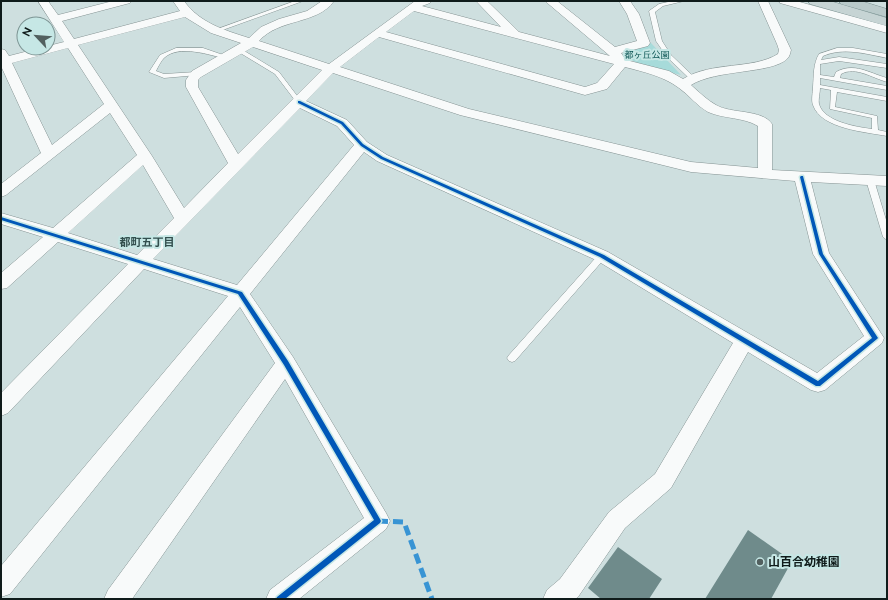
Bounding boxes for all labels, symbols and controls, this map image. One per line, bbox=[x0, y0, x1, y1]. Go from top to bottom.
north arrow bbox=[16, 16, 56, 56]
text: N bbox=[20, 25, 35, 38]
park label: 都ヶ丘公園 bbox=[624, 50, 670, 60]
district label: 都町五丁目 bbox=[120, 236, 175, 249]
place label: 山百合幼稚園 bbox=[768, 555, 840, 569]
marker: 山百合幼稚園 bbox=[755, 557, 765, 567]

